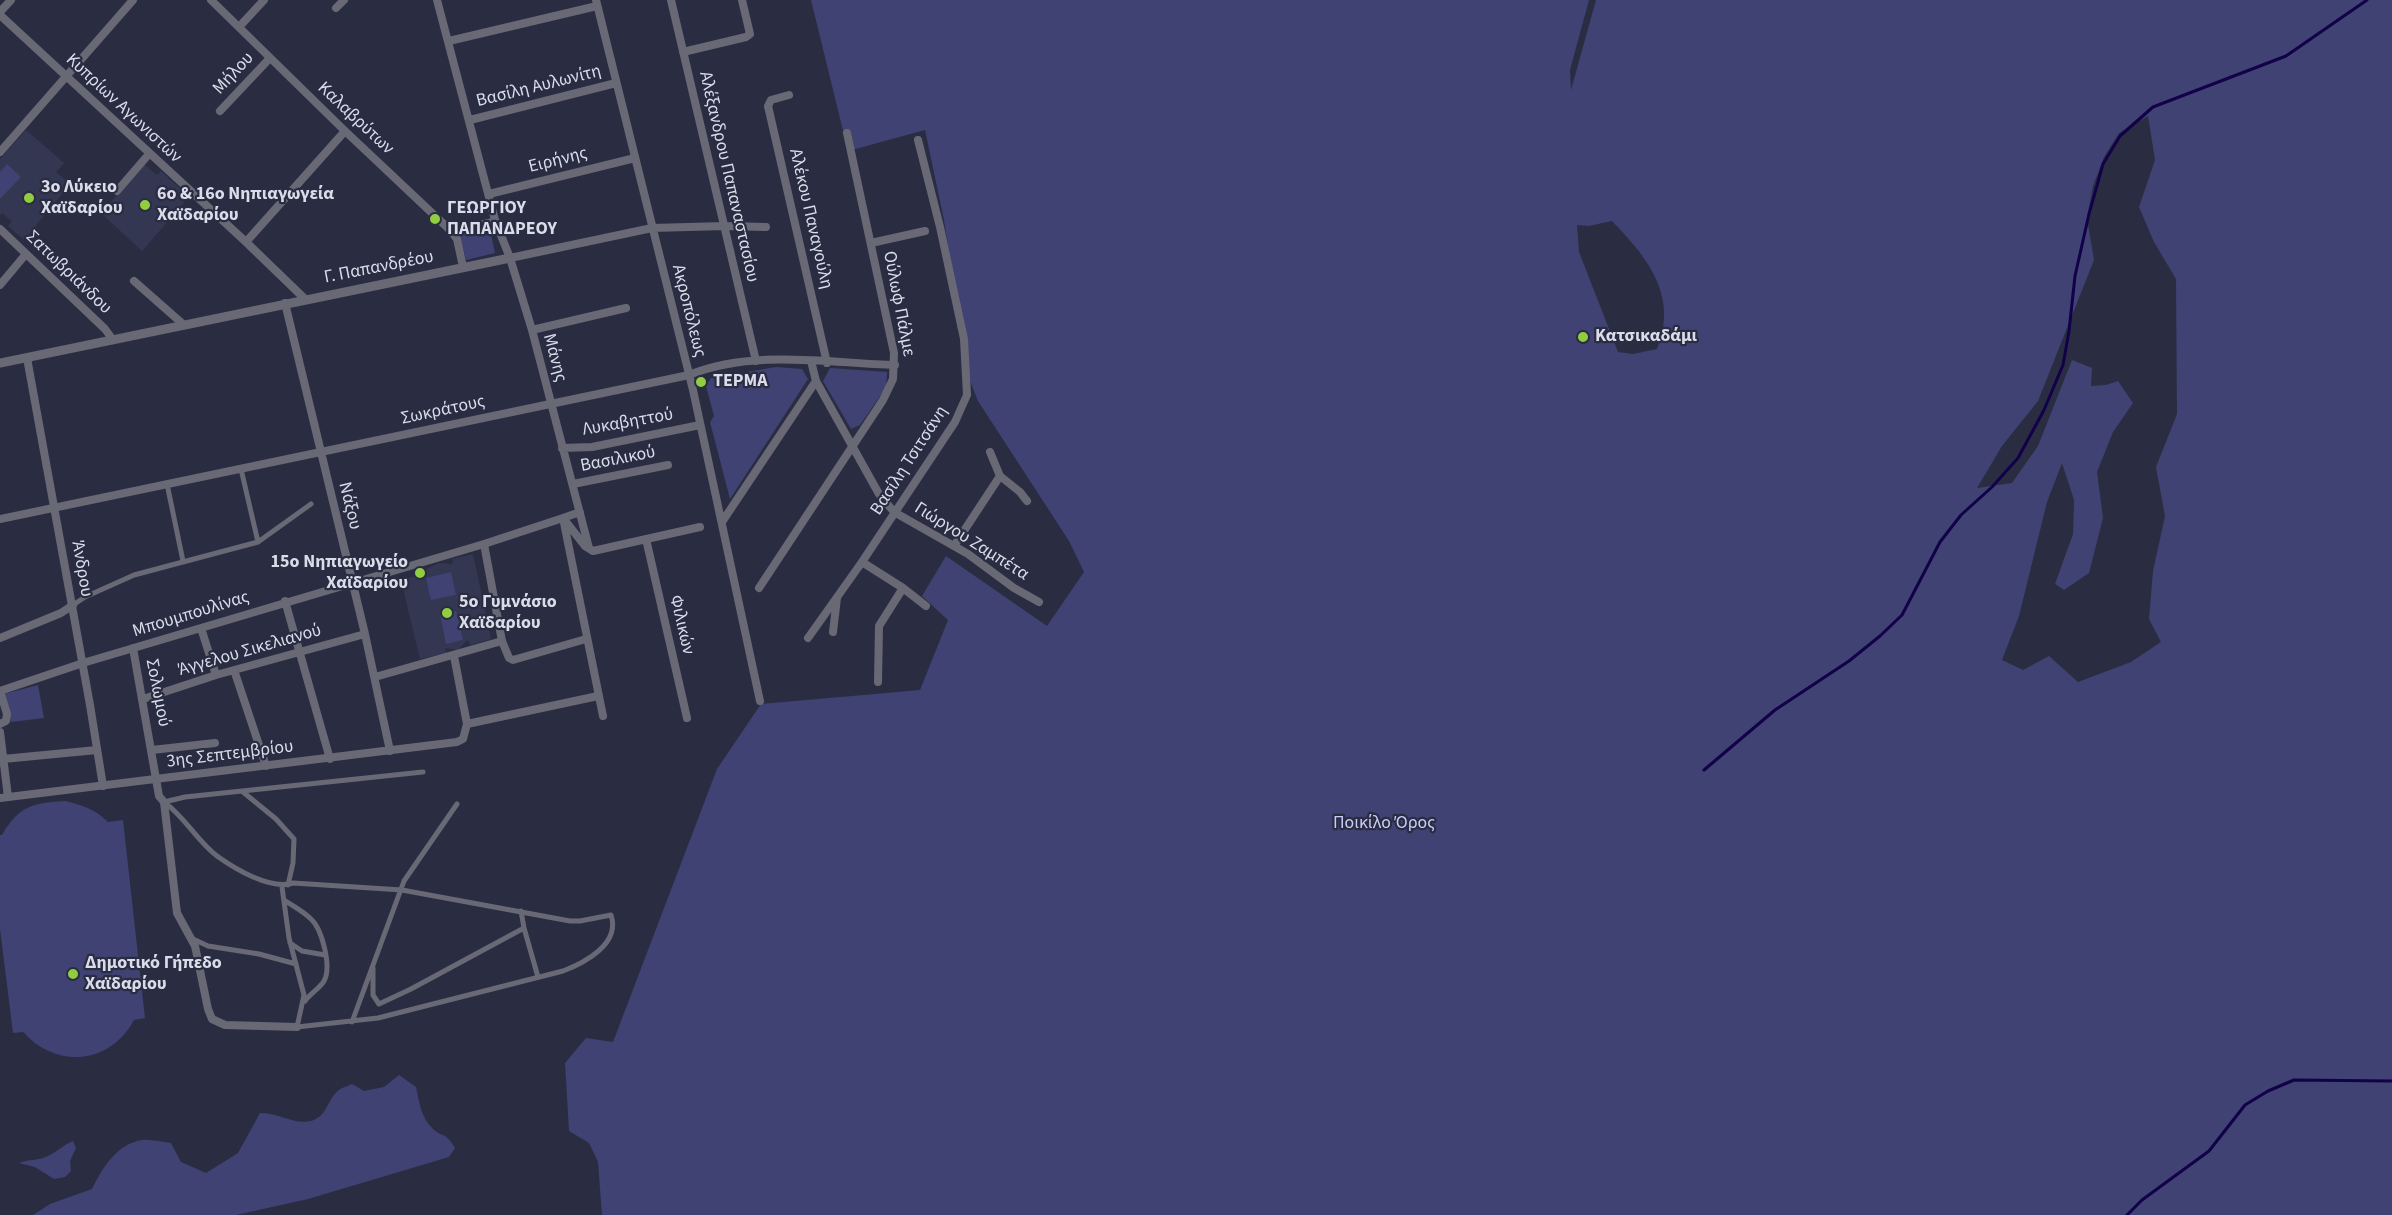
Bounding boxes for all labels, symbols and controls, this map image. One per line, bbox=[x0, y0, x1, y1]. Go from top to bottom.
street label: Μήλου bbox=[209, 48, 259, 100]
street label: Κυπρίων Αγωνιστών bbox=[60, 50, 186, 168]
street label: Βασίλη Αυλωνίτη bbox=[474, 61, 604, 113]
street label: Αλέξανδρου Παπαναστασίου bbox=[693, 69, 763, 285]
street label: Καλαβρύτων bbox=[312, 78, 398, 160]
street label: Ειρήνης bbox=[526, 143, 590, 179]
street label: Αλέκου Παναγούλη bbox=[783, 147, 837, 291]
place label: 3ο Λύκειο Χαϊδαρίου bbox=[41, 177, 123, 219]
place label: 6ο & 16ο Νηπιαγωγεία Χαϊδαρίου bbox=[157, 184, 334, 226]
marker: 3ο Λύκειο Χαϊδαρίου bbox=[22, 191, 36, 205]
marker: 6ο & 16ο Νηπιαγωγεία Χαϊδαρίου bbox=[138, 198, 152, 212]
place label: ΓΕΩΡΓΙΟΥ ΠΑΠΑΝΔΡΕΟΥ bbox=[447, 198, 557, 240]
marker: ΓΕΩΡΓΙΟΥ ΠΑΠΑΝΔΡΕΟΥ bbox=[428, 212, 442, 226]
street label: Σατωβριάνδου bbox=[21, 227, 115, 319]
street label: Γ. Παπανδρέου bbox=[322, 247, 436, 289]
street label: Ούλωφ Πάλμε bbox=[877, 249, 919, 359]
street label: Ακροπόλεως bbox=[666, 262, 710, 360]
place label: Κατσικαδάμι bbox=[1595, 326, 1697, 348]
marker: Κατσικαδάμι bbox=[1576, 330, 1590, 344]
street label: Μάνης bbox=[537, 332, 571, 384]
place label: ΤΕΡΜΑ bbox=[713, 371, 768, 393]
marker: ΤΕΡΜΑ bbox=[694, 375, 708, 389]
street label: Σωκράτους bbox=[399, 392, 487, 430]
street label: Βασίλη Τσιτσάνη bbox=[867, 402, 953, 520]
street label: Λυκαβηττού bbox=[581, 404, 675, 442]
street label: Βασιλικού bbox=[579, 442, 657, 478]
street label: Νάξου bbox=[333, 480, 365, 532]
street label: Γιώργου Ζαμπέτα bbox=[910, 498, 1032, 586]
street label: Άνδρου bbox=[65, 539, 97, 599]
place label: 15ο Νηπιαγωγείο Χαϊδαρίου bbox=[271, 552, 408, 594]
marker: 15ο Νηπιαγωγείο Χαϊδαρίου bbox=[413, 566, 427, 580]
street label: Μπουμπουλίνας bbox=[130, 587, 252, 643]
place label: 5ο Γυμνάσιο Χαϊδαρίου bbox=[459, 592, 557, 634]
street label: Φιλικών bbox=[664, 593, 698, 657]
marker: 5ο Γυμνάσιο Χαϊδαρίου bbox=[440, 606, 454, 620]
street label: Άγγελου Σικελιανού bbox=[176, 620, 324, 682]
street label: Σολωμού bbox=[140, 657, 174, 729]
street label: 3ης Σεπτεμβρίου bbox=[165, 737, 295, 773]
park label: Ποικίλο Όρος bbox=[1333, 813, 1435, 835]
place label: Δημοτικό Γήπεδο Χαϊδαρίου bbox=[85, 953, 222, 996]
marker: Δημοτικό Γήπεδο Χαϊδαρίου bbox=[66, 967, 80, 981]

